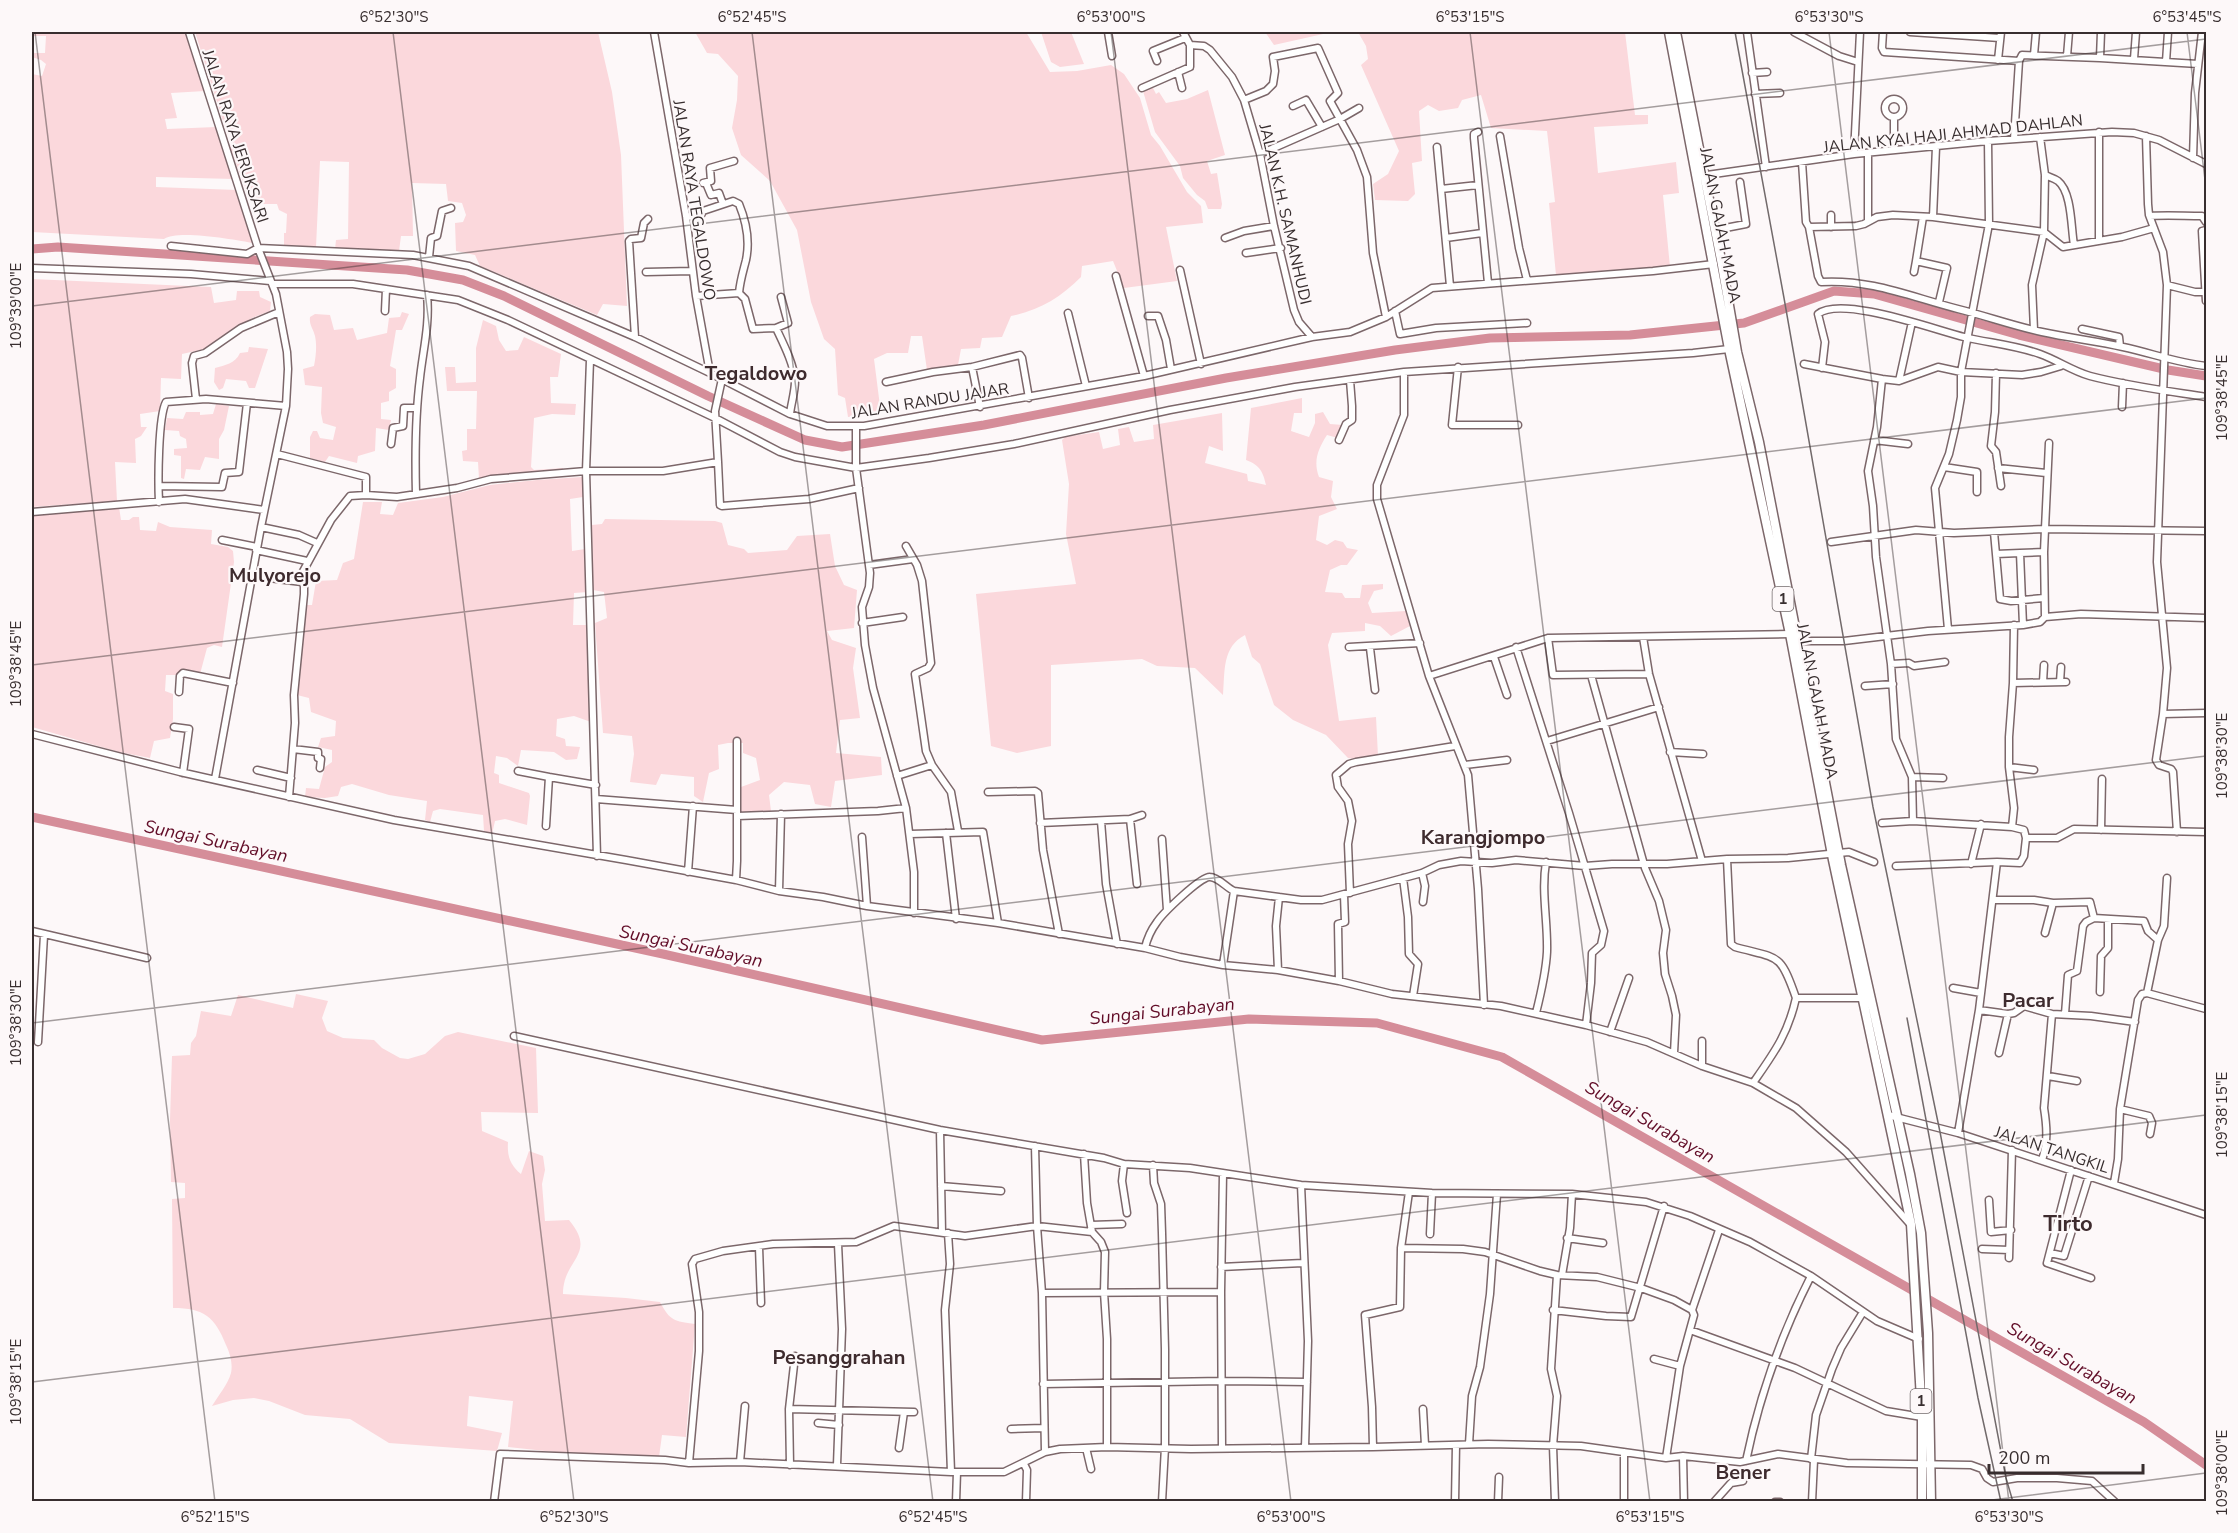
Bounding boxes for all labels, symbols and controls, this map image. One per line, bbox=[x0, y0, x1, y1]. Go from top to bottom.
text: 6°52'30"S bbox=[360, 7, 428, 27]
text: 6°52'45"S bbox=[718, 7, 786, 27]
text: 6°53'00"S bbox=[1077, 7, 1145, 27]
text: 6°53'15"S bbox=[1436, 7, 1504, 27]
text: 6°53'30"S bbox=[1795, 7, 1863, 27]
text: 6°53'45"S bbox=[2153, 7, 2221, 27]
street label: JALAN RAYA JERUKSARI bbox=[196, 46, 273, 226]
street label: JALAN RAYA TEGALDOWO bbox=[667, 97, 721, 302]
street label: JALAN KYAI HAJI AHMAD DAHLAN bbox=[1821, 109, 2084, 159]
street label: JALAN K.H. SAMANHUDI bbox=[1253, 121, 1317, 307]
street label: JALAN GAJAH MADA bbox=[1694, 144, 1746, 305]
text: 109°39'00"E bbox=[6, 263, 26, 349]
text: 109°38'45"E bbox=[2212, 355, 2232, 441]
district label: Tegaldowo bbox=[705, 360, 807, 387]
street label: JALAN RANDU JAJAR bbox=[849, 378, 1011, 424]
district label: Mulyorejo bbox=[229, 562, 321, 589]
road number: 1 bbox=[1772, 587, 1794, 611]
street label: JALAN GAJAH MADA bbox=[1791, 620, 1843, 781]
text: 109°38'45"E bbox=[6, 621, 26, 707]
text: 109°38'30"E bbox=[2212, 713, 2232, 799]
water label: Sungai Surabayan bbox=[142, 814, 290, 868]
district label: Karangjompo bbox=[1421, 824, 1545, 851]
water label: Sungai Surabayan bbox=[617, 919, 765, 973]
text: 109°38'30"E bbox=[6, 980, 26, 1066]
district label: Pacar bbox=[2002, 987, 2054, 1014]
water label: Sungai Surabayan bbox=[1088, 991, 1236, 1031]
text: 109°38'15"E bbox=[2212, 1072, 2232, 1158]
water label: Sungai Surabayan bbox=[1581, 1075, 1719, 1169]
street label: JALAN TANGKIL bbox=[1991, 1121, 2112, 1179]
district label: Tirto bbox=[2043, 1209, 2093, 1239]
water label: Sungai Surabayan bbox=[2003, 1316, 2141, 1410]
text: 109°38'15"E bbox=[6, 1339, 26, 1425]
district label: Pesanggrahan bbox=[773, 1344, 905, 1371]
road number: 1 bbox=[1910, 1389, 1932, 1413]
text: 109°38'00"E bbox=[2212, 1430, 2232, 1516]
scale bar bbox=[1989, 1437, 2144, 1475]
text: 200 m bbox=[1998, 1446, 2050, 1470]
district label: Bener bbox=[1716, 1459, 1771, 1486]
text: 6°52'15"S bbox=[181, 1507, 249, 1527]
text: 6°52'30"S bbox=[540, 1507, 608, 1527]
text: 6°52'45"S bbox=[899, 1507, 967, 1527]
text: 6°53'00"S bbox=[1257, 1507, 1325, 1527]
text: 6°53'15"S bbox=[1616, 1507, 1684, 1527]
text: 6°53'30"S bbox=[1975, 1507, 2043, 1527]

